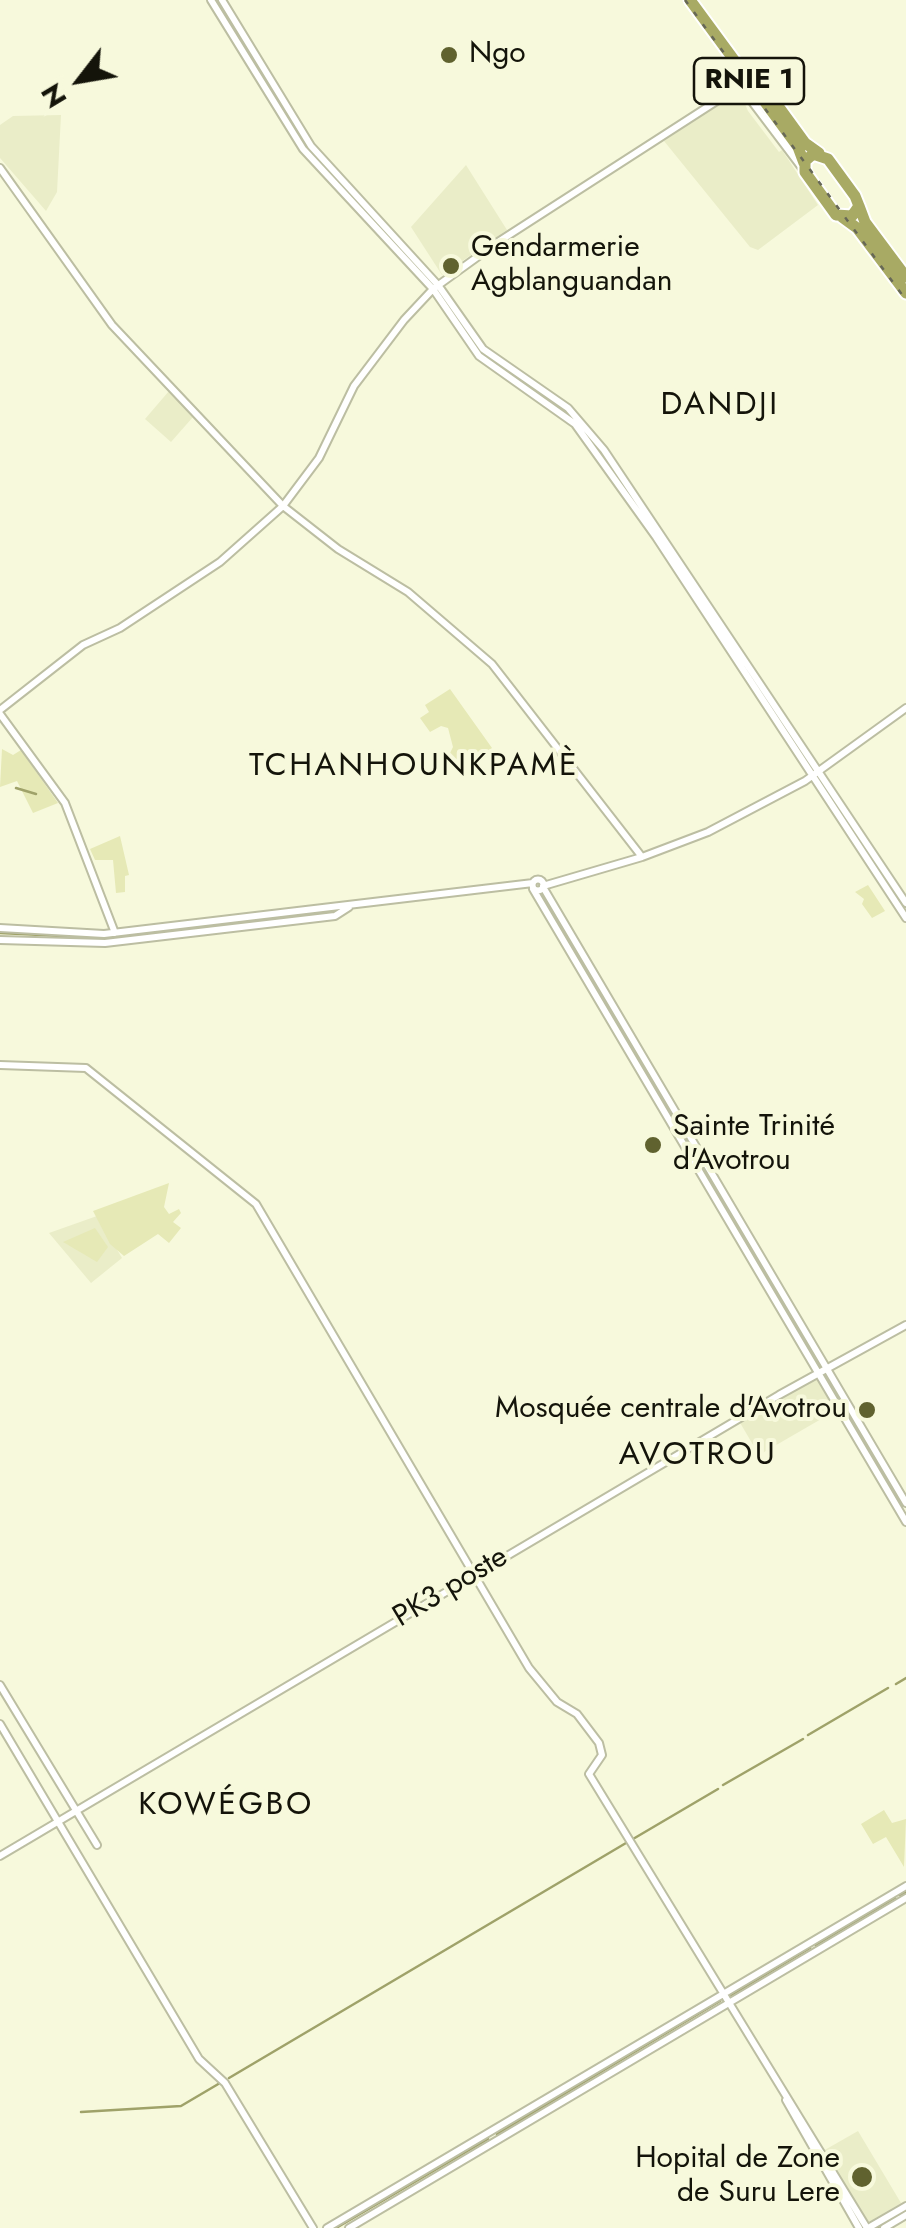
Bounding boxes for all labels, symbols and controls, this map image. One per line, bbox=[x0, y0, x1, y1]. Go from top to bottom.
north arrow bbox=[30, 30, 130, 130]
place label: Ngo bbox=[469, 37, 526, 73]
marker: Ngo bbox=[438, 44, 460, 66]
road number: RNIE 1 bbox=[694, 58, 804, 104]
text: N bbox=[31, 76, 77, 116]
place label: Gendarmerie Agblanguandan bbox=[471, 231, 672, 302]
marker: Gendarmerie Agblanguandan bbox=[440, 255, 462, 277]
district label: DANDJI bbox=[661, 387, 779, 425]
district label: TCHANHOUNKPAMÈ bbox=[249, 748, 579, 786]
place label: Sainte Trinité d'Avotrou bbox=[673, 1110, 835, 1180]
marker: Sainte Trinité d'Avotrou bbox=[642, 1134, 664, 1156]
place label: Mosquée centrale d'Avotrou bbox=[495, 1392, 847, 1428]
marker: Mosquée centrale d'Avotrou bbox=[856, 1399, 878, 1421]
district label: AVOTROU bbox=[619, 1437, 777, 1475]
street label: PK3 poste bbox=[387, 1540, 515, 1636]
district label: KOWÉGBO bbox=[138, 1787, 314, 1825]
place label: Hopital de Zone de Suru Lere bbox=[635, 2142, 840, 2212]
marker: Hopital de Zone de Suru Lere bbox=[849, 2164, 875, 2190]

